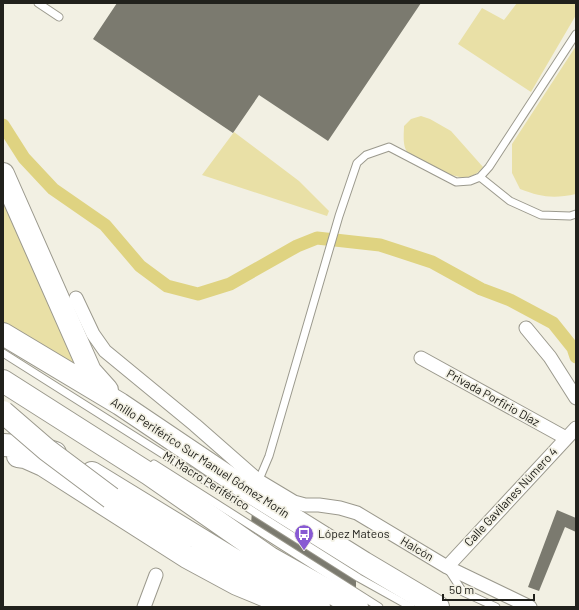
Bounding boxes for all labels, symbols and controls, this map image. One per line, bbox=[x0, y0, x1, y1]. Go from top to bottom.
street label: Privada Porfirio Díaz bbox=[444, 366, 542, 429]
street label: Anillo Periférico Sur Manuel Gómez Morín bbox=[109, 394, 293, 520]
street label: Calle Gavilanes Número 4 bbox=[461, 444, 560, 549]
street label: Mi Macro Periférico bbox=[161, 448, 252, 512]
bus stop icon: López Mateos bbox=[293, 523, 315, 551]
place label: López Mateos bbox=[318, 526, 390, 540]
street label: Halcón bbox=[399, 533, 436, 563]
scale bar bbox=[443, 576, 534, 602]
text: 50 m bbox=[449, 582, 474, 596]

